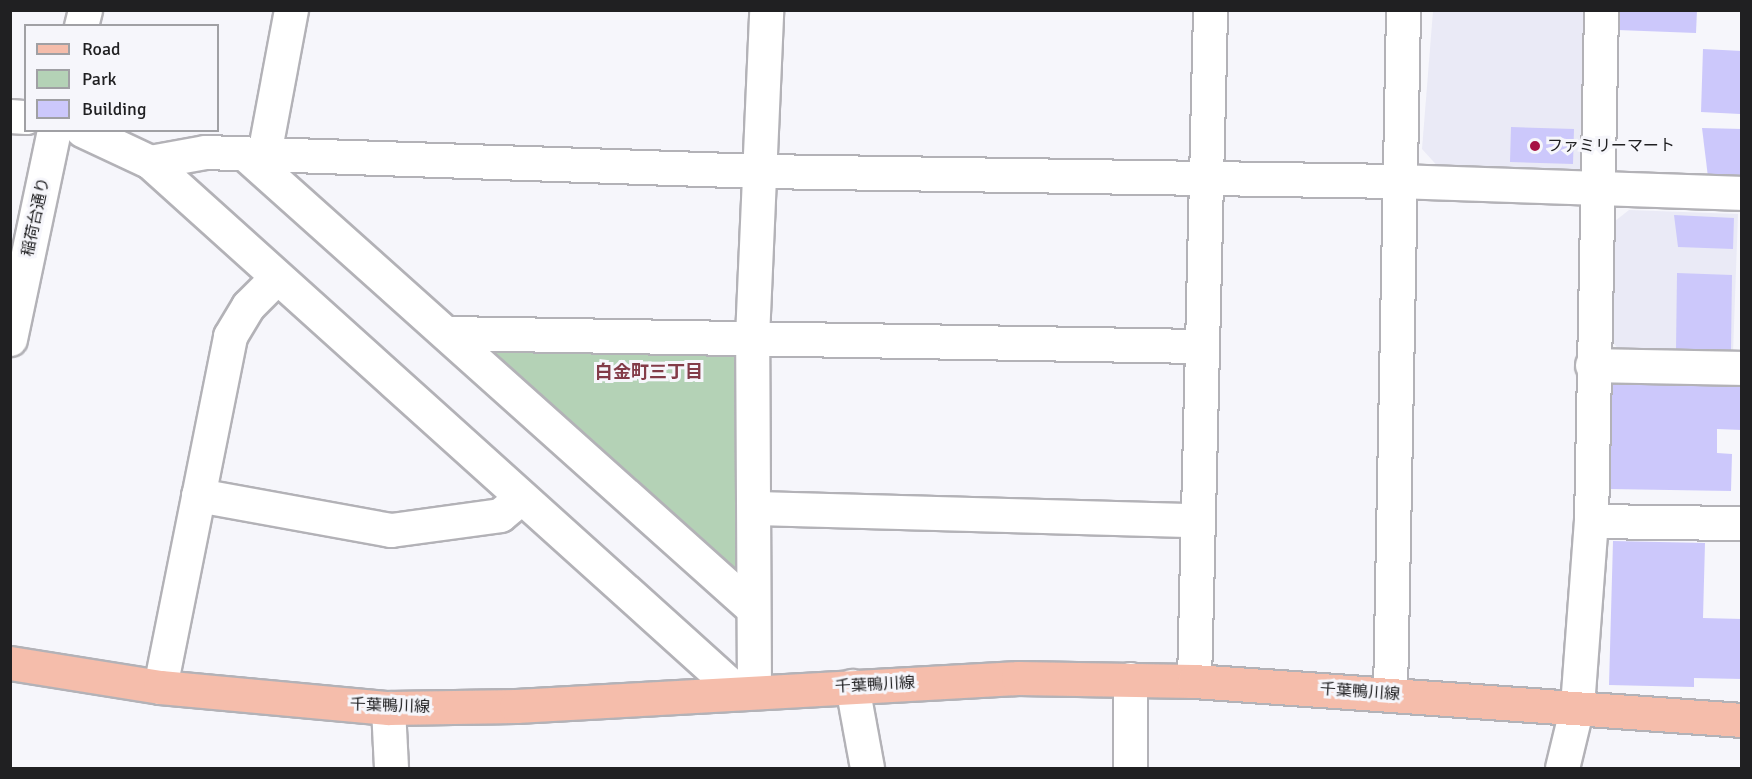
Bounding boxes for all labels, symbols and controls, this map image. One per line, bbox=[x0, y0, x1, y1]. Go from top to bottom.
legend bbox=[24, 24, 219, 132]
text: Road bbox=[82, 38, 121, 60]
text: Park bbox=[82, 68, 117, 90]
text: Building bbox=[82, 98, 146, 120]
place label: ファミリーマート bbox=[1547, 136, 1675, 156]
marker: ファミリーマート bbox=[1528, 139, 1542, 153]
street label: 稲荷台通り bbox=[18, 176, 54, 258]
district label: 白金町三丁目 bbox=[595, 361, 703, 383]
street label: 千葉鴨川線 bbox=[835, 673, 915, 697]
street label: 千葉鴨川線 bbox=[1319, 680, 1401, 704]
street label: 千葉鴨川線 bbox=[350, 695, 430, 717]

